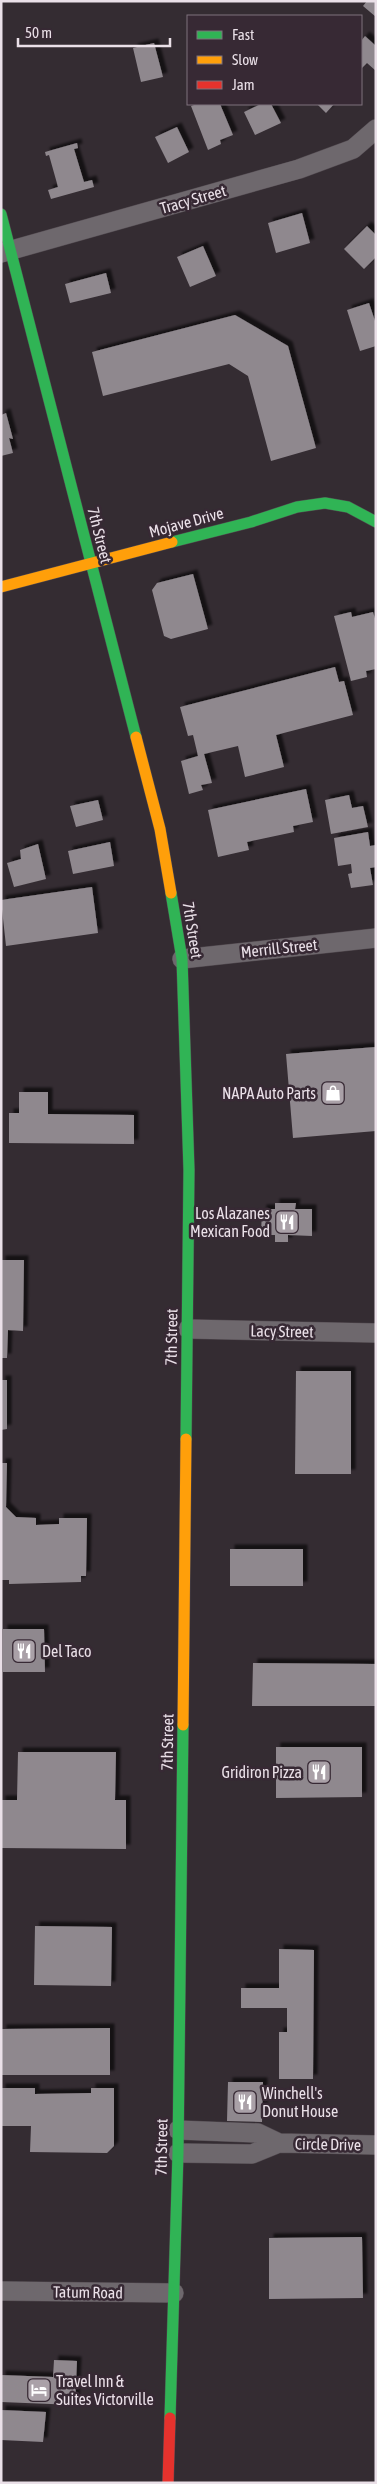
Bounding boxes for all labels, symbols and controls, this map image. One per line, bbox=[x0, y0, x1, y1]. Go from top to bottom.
scale bar bbox=[18, 15, 170, 47]
legend bbox=[187, 15, 362, 105]
text: 50 m bbox=[25, 24, 52, 41]
text: Fast bbox=[232, 26, 254, 43]
text: Slow bbox=[232, 51, 258, 68]
text: Jam bbox=[232, 76, 255, 93]
street label: Tracy Street bbox=[158, 181, 229, 218]
street label: Mojave Drive bbox=[147, 503, 225, 542]
street label: 7th Street bbox=[84, 505, 116, 565]
street label: 7th Street bbox=[180, 900, 206, 960]
street label: Merrill Street bbox=[240, 935, 319, 961]
shop icon: NAPA Auto Parts bbox=[320, 1080, 346, 1106]
place label: NAPA Auto Parts bbox=[222, 1084, 316, 1102]
place label: Los Alazanes Mexican Food bbox=[190, 1204, 270, 1240]
restaurant icon: Los Alazanes Mexican Food bbox=[274, 1209, 300, 1235]
street label: 7th Street bbox=[162, 1308, 181, 1366]
street label: Lacy Street bbox=[250, 1321, 314, 1342]
restaurant icon: Del Taco bbox=[11, 1638, 37, 1664]
place label: Del Taco bbox=[42, 1642, 91, 1660]
street label: 7th Street bbox=[158, 1713, 177, 1771]
restaurant icon: Gridiron Pizza bbox=[306, 1759, 332, 1785]
place label: Gridiron Pizza bbox=[222, 1763, 302, 1781]
place label: Winchell's Donut House bbox=[262, 2084, 338, 2120]
restaurant icon: Winchell's Donut House bbox=[232, 2089, 258, 2115]
street label: 7th Street bbox=[152, 2118, 171, 2176]
street label: Circle Drive bbox=[295, 2134, 361, 2154]
street label: Tatum Road bbox=[53, 2282, 123, 2302]
place label: Travel Inn & Suites Victorville bbox=[56, 2372, 154, 2408]
hotel icon: Travel Inn & Suites Victorville bbox=[26, 2377, 52, 2403]

